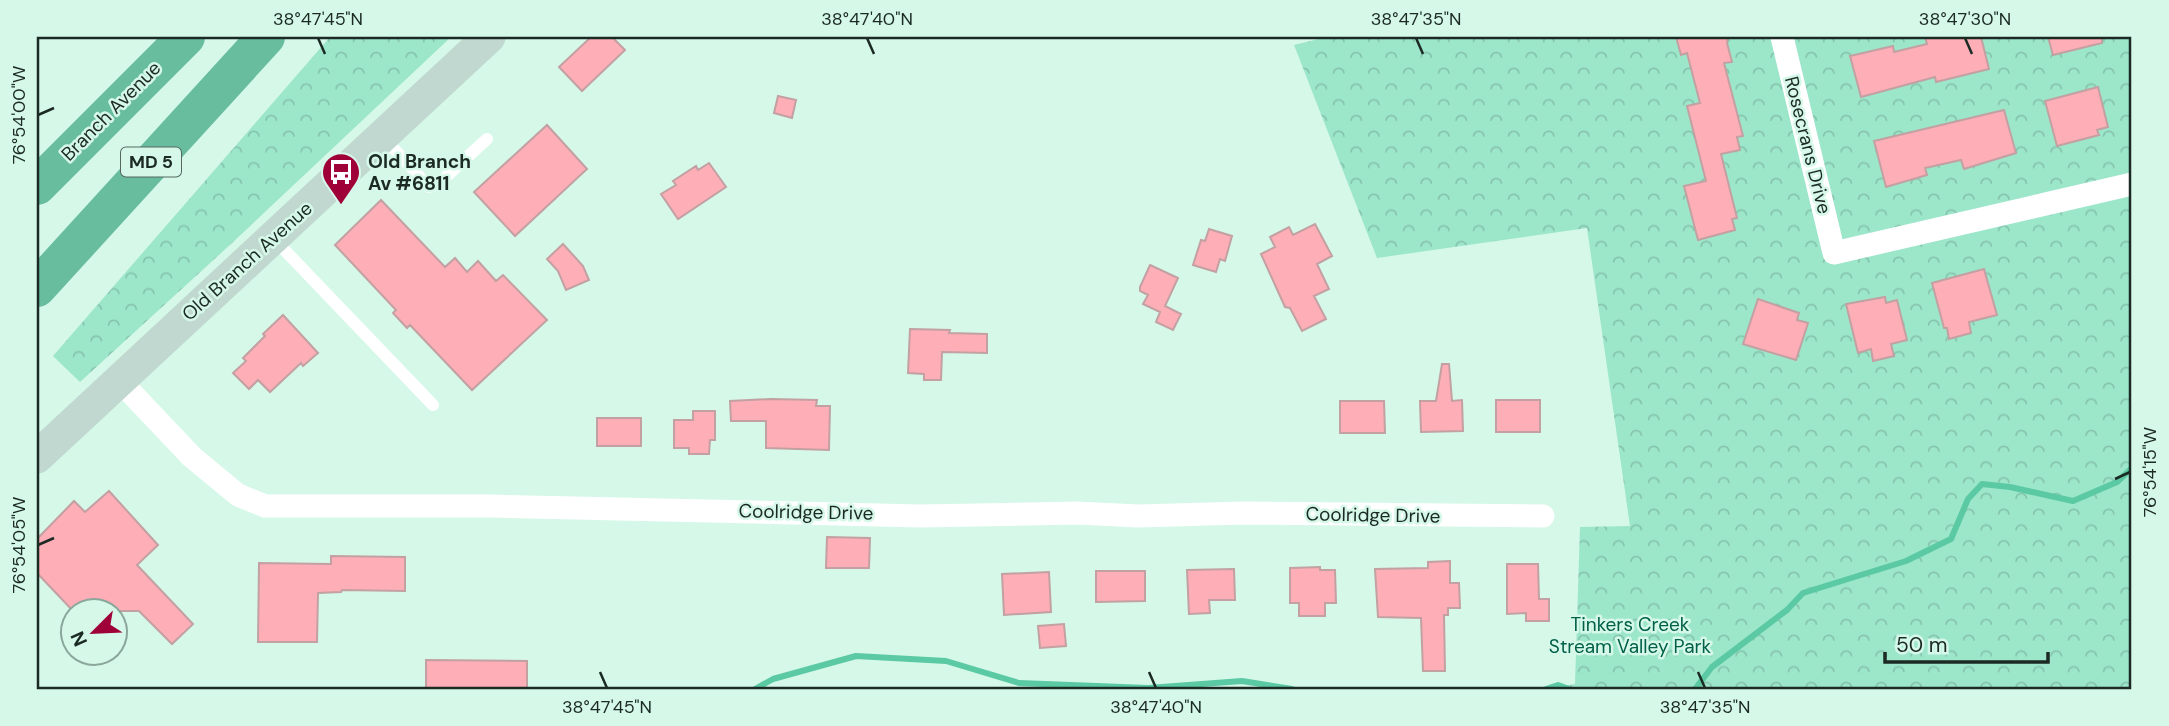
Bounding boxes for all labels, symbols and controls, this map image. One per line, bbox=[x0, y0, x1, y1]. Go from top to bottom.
text: 38°47'45"N bbox=[273, 7, 363, 31]
text: 38°47'40"N bbox=[821, 7, 913, 31]
text: 38°47'35"N bbox=[1371, 7, 1461, 31]
text: 38°47'30"N bbox=[1919, 7, 2011, 31]
street label: Branch Avenue bbox=[56, 56, 166, 166]
text: 76°54'00"W bbox=[7, 66, 31, 164]
street label: Rosecrans Drive bbox=[1779, 74, 1837, 216]
road number: MD 5 bbox=[121, 148, 181, 176]
place label: Old Branch Av #6811 bbox=[368, 149, 471, 196]
bus stop icon: Old Branch Av #6811 bbox=[320, 151, 362, 206]
street label: Old Branch Avenue bbox=[177, 196, 317, 326]
text: 76°54'15"W bbox=[2138, 427, 2162, 517]
text: 76°54'05"W bbox=[7, 496, 31, 594]
street label: Coolridge Drive bbox=[738, 498, 874, 526]
street label: Coolridge Drive bbox=[1305, 501, 1441, 529]
north arrow bbox=[60, 596, 130, 666]
park label: Tinkers Creek Stream Valley Park bbox=[1549, 612, 1712, 659]
scale bar bbox=[1885, 621, 2048, 665]
text: N bbox=[65, 627, 93, 650]
text: 50 m bbox=[1896, 631, 1947, 659]
text: 38°47'45"N bbox=[562, 695, 652, 719]
text: 38°47'40"N bbox=[1110, 695, 1202, 719]
text: 38°47'35"N bbox=[1660, 695, 1750, 719]

